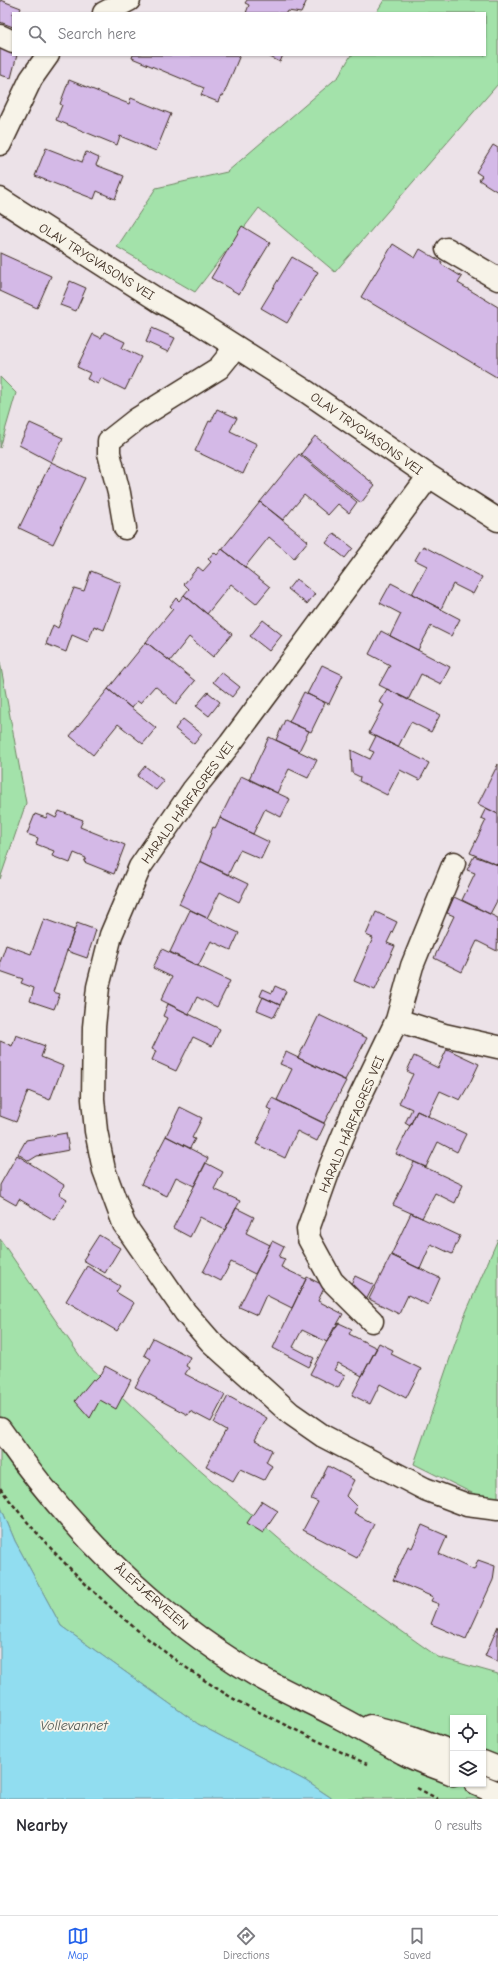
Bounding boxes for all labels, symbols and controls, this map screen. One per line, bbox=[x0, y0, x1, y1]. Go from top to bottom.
search box bbox=[12, 12, 486, 56]
icon: search bbox=[26, 23, 48, 45]
text: Search here bbox=[58, 25, 136, 43]
street label: OLAV TRYGVASONS VEI bbox=[36, 220, 157, 303]
street label: OLAV TRYGVASONS VEI bbox=[308, 389, 426, 478]
street label: HARALD HÅRFAGRES VEI bbox=[137, 738, 237, 866]
street label: HARALD HÅRFAGRES VEI bbox=[315, 1053, 387, 1195]
street label: ÅLEFJÆRVEIEN bbox=[112, 1559, 192, 1633]
map controls bbox=[450, 1715, 486, 1787]
button: locate bbox=[450, 1715, 486, 1751]
water label: Vollevannet bbox=[40, 1717, 109, 1734]
button: layers bbox=[450, 1751, 486, 1787]
text: Nearby bbox=[16, 1816, 67, 1835]
text: 0 results bbox=[434, 1818, 482, 1833]
tab: Map bbox=[67, 1925, 89, 1962]
tab: Directions bbox=[223, 1925, 270, 1962]
tab: Saved bbox=[404, 1925, 431, 1962]

